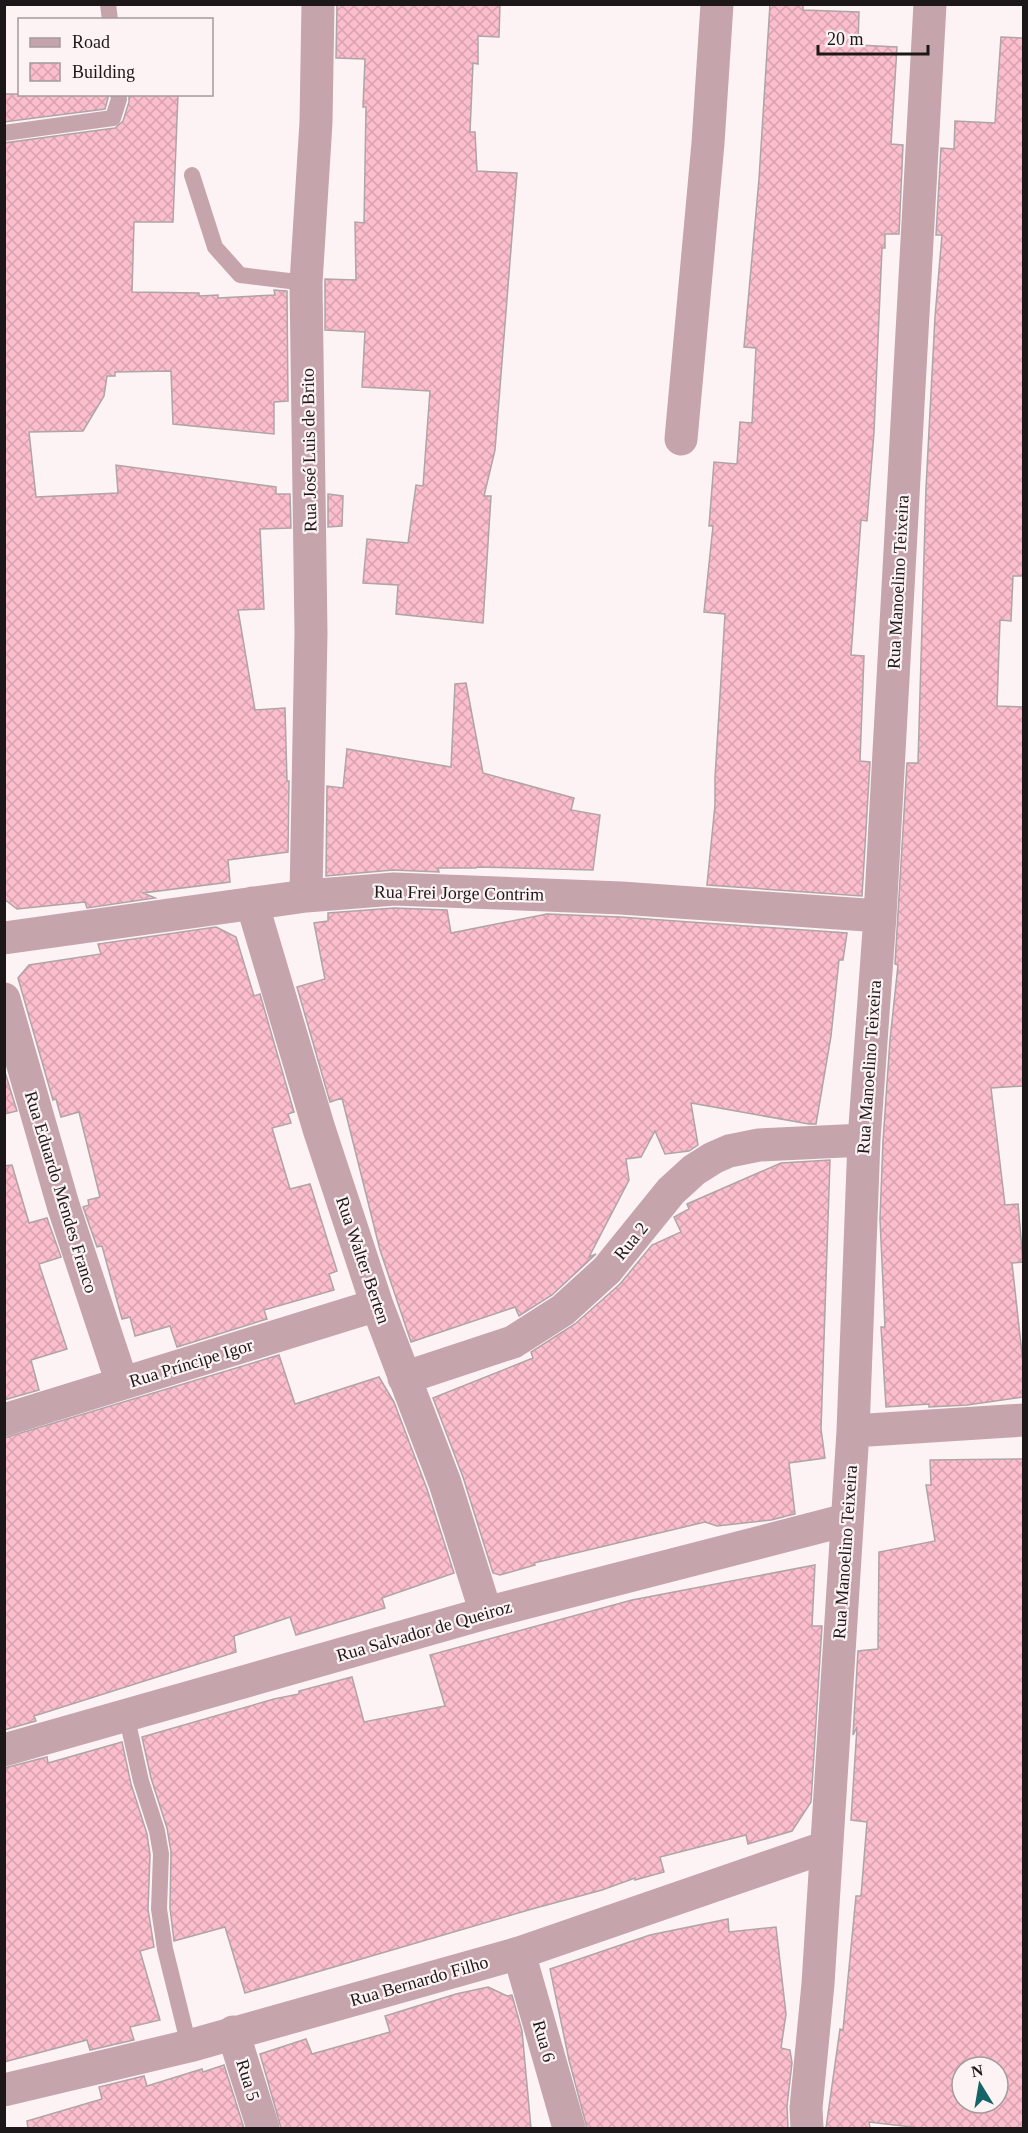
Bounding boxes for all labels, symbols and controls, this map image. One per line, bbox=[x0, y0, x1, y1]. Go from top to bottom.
legend bbox=[18, 18, 213, 96]
scale bar bbox=[818, 18, 928, 56]
text: 20 m bbox=[827, 29, 864, 49]
text: Road bbox=[72, 32, 110, 52]
text: Building bbox=[72, 62, 135, 82]
street label: Rua José Luis de Brito bbox=[298, 368, 320, 532]
street label: Rua Manoelino Teixeira bbox=[883, 494, 913, 670]
street label: Rua Frei Jorge Contrim bbox=[374, 882, 544, 904]
street label: Rua Manoelino Teixeira bbox=[853, 979, 885, 1155]
street label: Rua Eduardo Mendes Franco bbox=[21, 1088, 101, 1296]
street label: Rua Walter Berten bbox=[332, 1194, 394, 1326]
street label: Rua 2 bbox=[610, 1218, 652, 1264]
street label: Rua Príncipe Igor bbox=[127, 1335, 255, 1391]
street label: Rua Manoelino Teixeira bbox=[829, 1464, 861, 1640]
street label: Rua Salvador de Queiroz bbox=[334, 1596, 514, 1666]
street label: Rua Bernardo Filho bbox=[348, 1952, 490, 2010]
street label: Rua 6 bbox=[529, 2018, 559, 2064]
north arrow bbox=[950, 2055, 1010, 2115]
street label: Rua 5 bbox=[232, 2057, 264, 2103]
text: N bbox=[970, 2061, 985, 2080]

